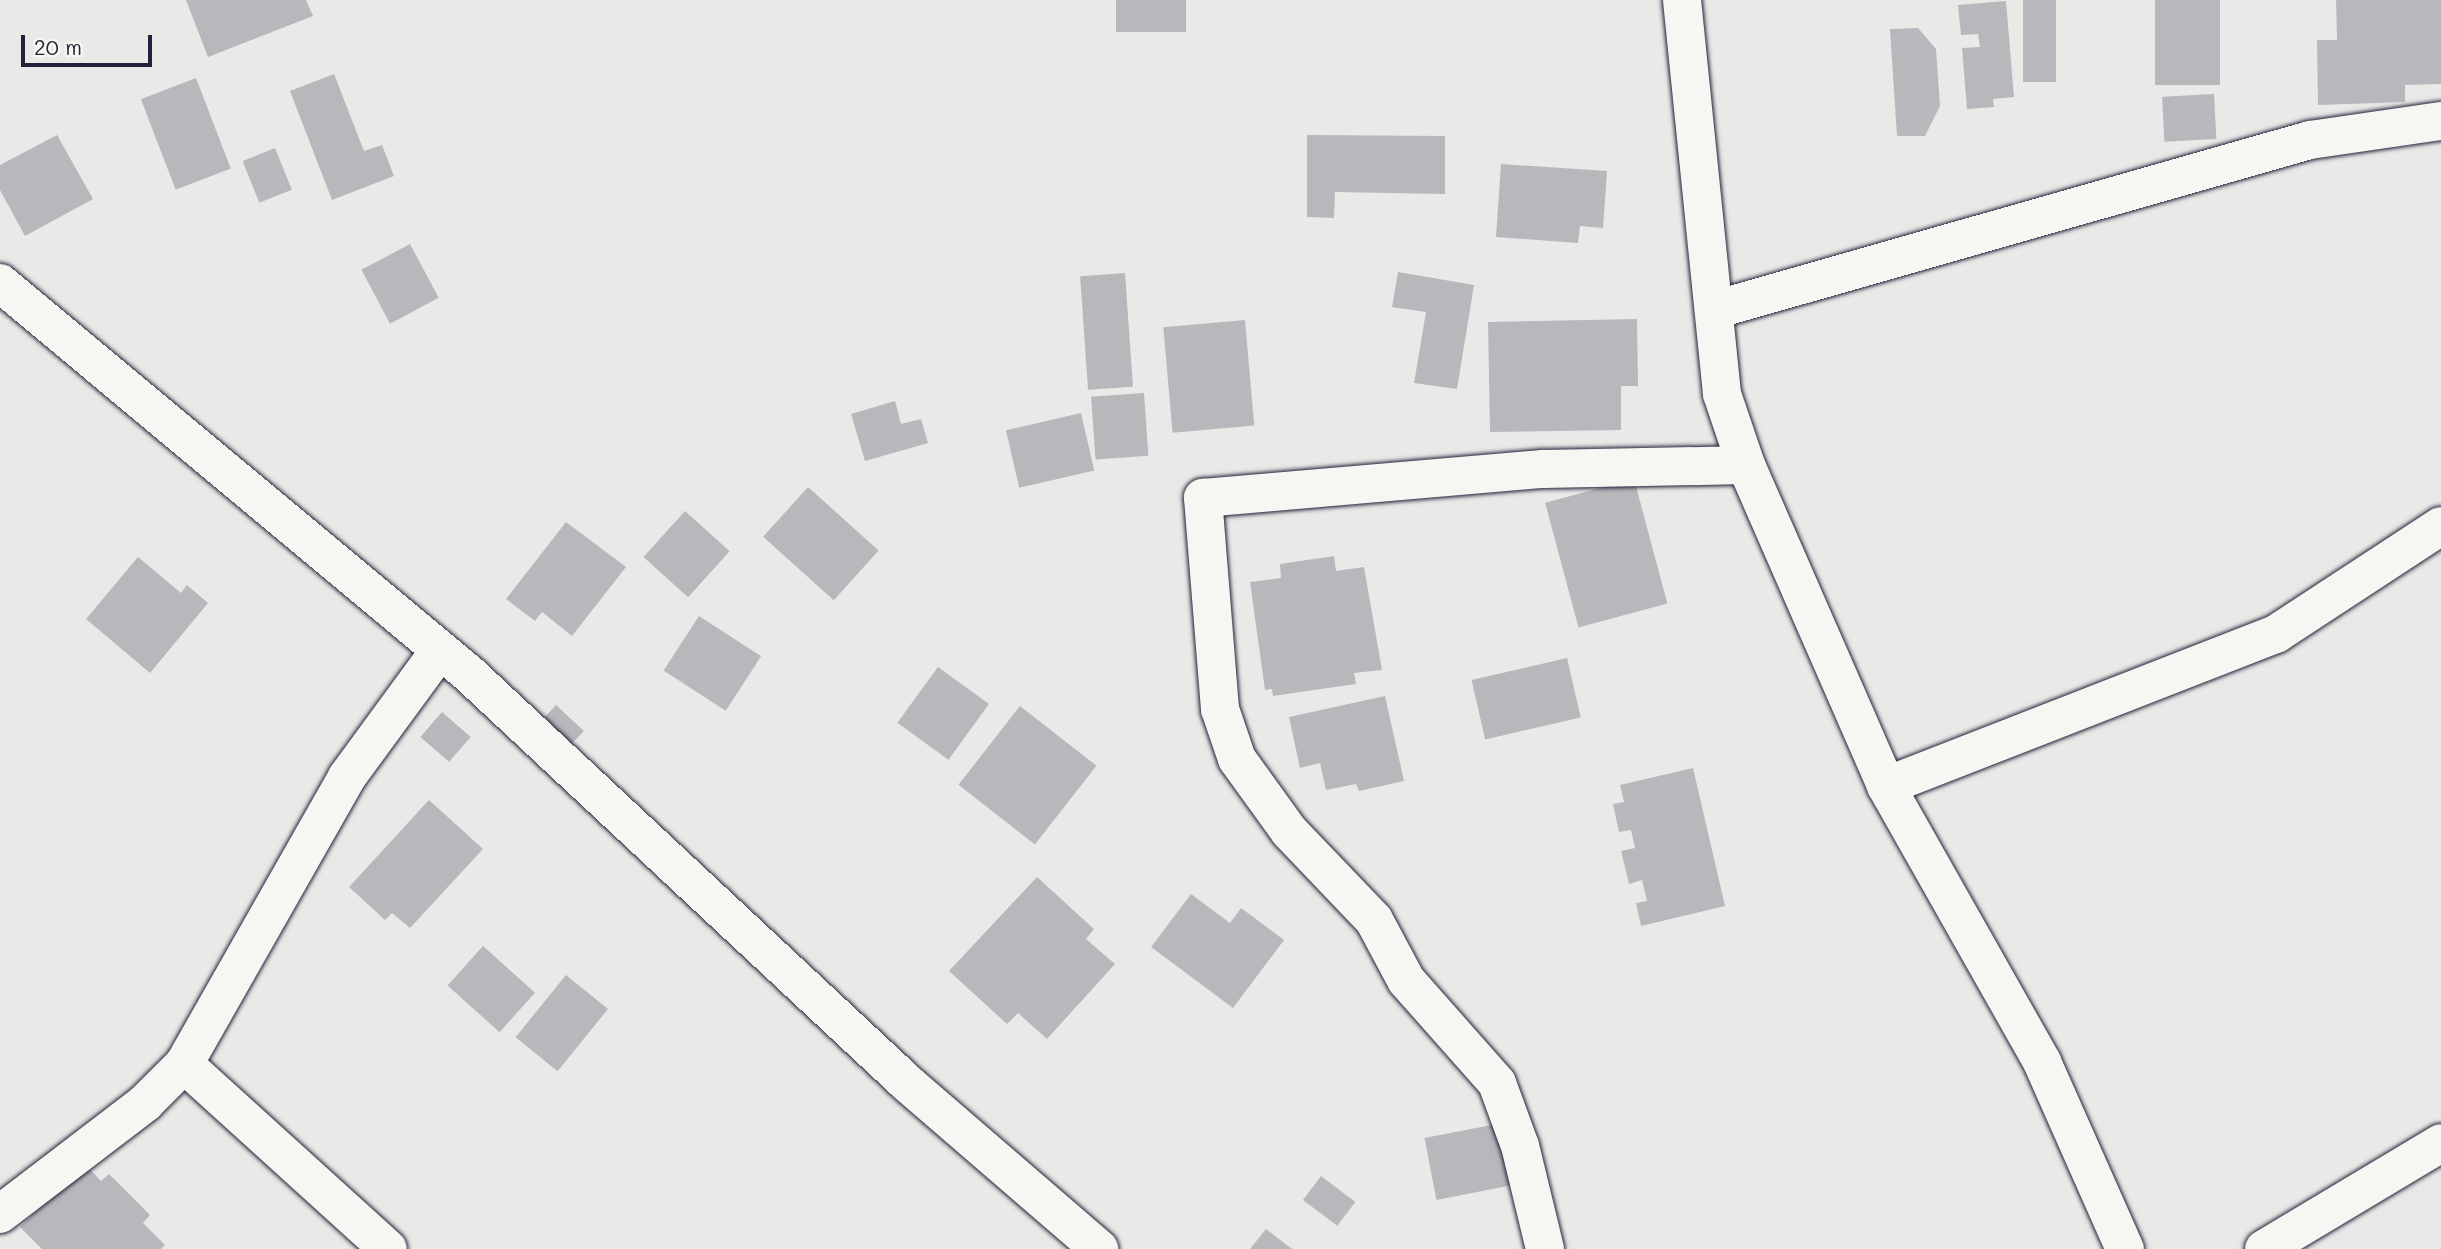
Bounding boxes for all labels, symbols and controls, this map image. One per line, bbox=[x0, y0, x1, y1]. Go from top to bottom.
scale bar bbox=[24, 21, 156, 65]
text: 20 m bbox=[34, 33, 82, 60]

